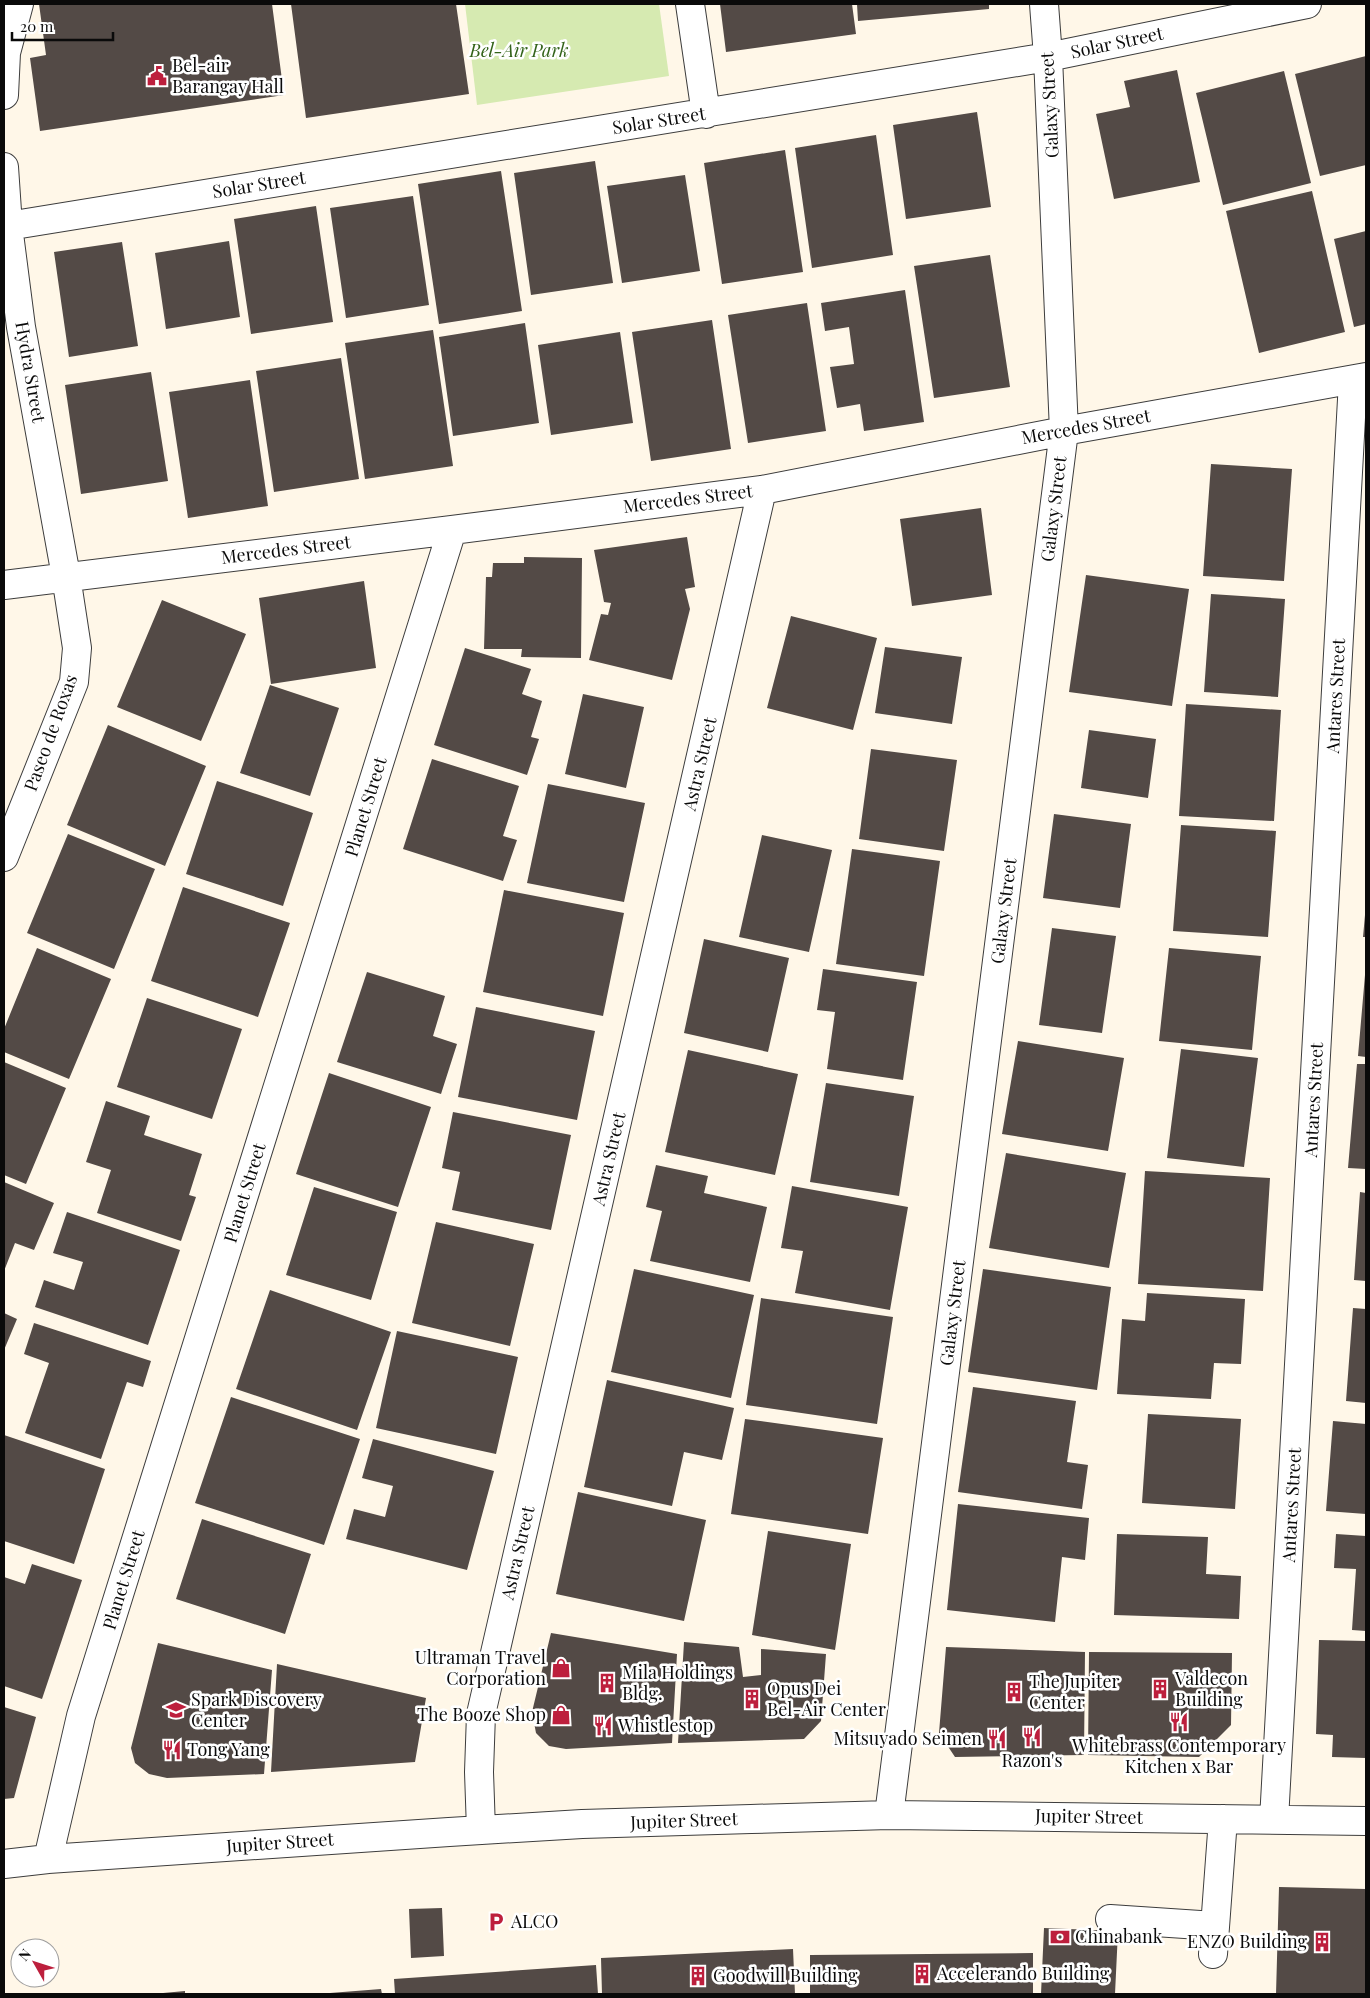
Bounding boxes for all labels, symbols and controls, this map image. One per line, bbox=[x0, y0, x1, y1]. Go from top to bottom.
scale bar bbox=[12, 10, 114, 42]
text: 20 m bbox=[20, 16, 54, 36]
street label: Solar Street bbox=[1068, 20, 1166, 64]
park label: Bel-Air Park bbox=[469, 38, 568, 62]
street label: Galaxy Street bbox=[1034, 51, 1064, 159]
place label: Bel-air Barangay Hall bbox=[172, 53, 284, 98]
public building icon: Bel-air Barangay Hall bbox=[146, 65, 168, 87]
street label: Solar Street bbox=[611, 101, 708, 139]
street label: Solar Street bbox=[211, 165, 308, 203]
street label: Hydra Street bbox=[10, 319, 52, 425]
street label: Mercedes Street bbox=[1020, 403, 1153, 449]
street label: Galaxy Street bbox=[1035, 454, 1071, 563]
street label: Mercedes Street bbox=[622, 478, 755, 518]
street label: Mercedes Street bbox=[220, 529, 353, 569]
street label: Antares Street bbox=[1320, 637, 1350, 755]
street label: Paseo de Roxas bbox=[18, 671, 82, 794]
street label: Astra Street bbox=[676, 714, 722, 814]
street label: Planet Street bbox=[338, 753, 392, 860]
street label: Galaxy Street bbox=[985, 856, 1021, 965]
street label: Antares Street bbox=[1298, 1041, 1328, 1159]
street label: Astra Street bbox=[585, 1109, 631, 1209]
street label: Planet Street bbox=[217, 1139, 271, 1246]
street label: Galaxy Street bbox=[934, 1258, 970, 1367]
street label: Antares Street bbox=[1276, 1446, 1306, 1564]
street label: Astra Street bbox=[494, 1503, 540, 1603]
street label: Planet Street bbox=[96, 1526, 150, 1633]
place label: Ultraman Travel Corporation bbox=[415, 1645, 546, 1690]
shop icon: Ultraman Travel Corporation bbox=[550, 1657, 572, 1679]
place label: Mila Holdings Bldg. bbox=[622, 1660, 733, 1705]
place label: Valdecon Building bbox=[1174, 1666, 1248, 1711]
place label: The Jupiter Center bbox=[1029, 1669, 1120, 1714]
building icon: Mila Holdings Bldg. bbox=[596, 1672, 618, 1694]
place label: Opus Dei Bel-Air Center bbox=[767, 1676, 886, 1721]
building icon: Valdecon Building bbox=[1149, 1678, 1171, 1700]
building icon: The Jupiter Center bbox=[1003, 1681, 1025, 1703]
place label: Spark Discovery Center bbox=[191, 1687, 322, 1732]
building icon: Opus Dei Bel-Air Center bbox=[741, 1688, 763, 1710]
school or university icon: Spark Discovery Center bbox=[165, 1699, 187, 1721]
place label: The Booze Shop bbox=[417, 1702, 546, 1726]
shop icon: The Booze Shop bbox=[550, 1704, 572, 1726]
restaurant icon: Whitebrass Contemporary Kitchen x Bar bbox=[1168, 1711, 1190, 1733]
place label: Whistlestop bbox=[617, 1713, 713, 1737]
restaurant icon: Whistlestop bbox=[592, 1715, 614, 1737]
place label: Mitsuyado Seimen bbox=[834, 1726, 982, 1750]
restaurant icon: Razon's bbox=[1021, 1726, 1043, 1748]
restaurant icon: Mitsuyado Seimen bbox=[986, 1728, 1008, 1750]
place label: Whitebrass Contemporary Kitchen x Bar bbox=[1071, 1733, 1286, 1778]
place label: Tong Yang bbox=[187, 1737, 270, 1761]
restaurant icon: Tong Yang bbox=[161, 1739, 183, 1761]
place label: Razon's bbox=[1002, 1748, 1062, 1772]
street label: Jupiter Street bbox=[1034, 1803, 1144, 1829]
street label: Jupiter Street bbox=[629, 1806, 739, 1834]
street label: Jupiter Street bbox=[224, 1826, 335, 1858]
place label: ALCO bbox=[510, 1909, 558, 1933]
parking icon: ALCO bbox=[485, 1911, 507, 1933]
place label: Chinabank bbox=[1075, 1924, 1163, 1948]
bank icon: Chinabank bbox=[1049, 1926, 1071, 1948]
place label: ENZO Building bbox=[1187, 1929, 1307, 1953]
building icon: ENZO Building bbox=[1311, 1931, 1333, 1953]
north arrow bbox=[10, 1938, 60, 1988]
text: N bbox=[14, 1945, 35, 1964]
place label: Accelerando Building bbox=[936, 1961, 1110, 1985]
place label: Goodwill Building bbox=[713, 1963, 858, 1987]
building icon: Accelerando Building bbox=[911, 1963, 933, 1985]
building icon: Goodwill Building bbox=[687, 1965, 709, 1987]

